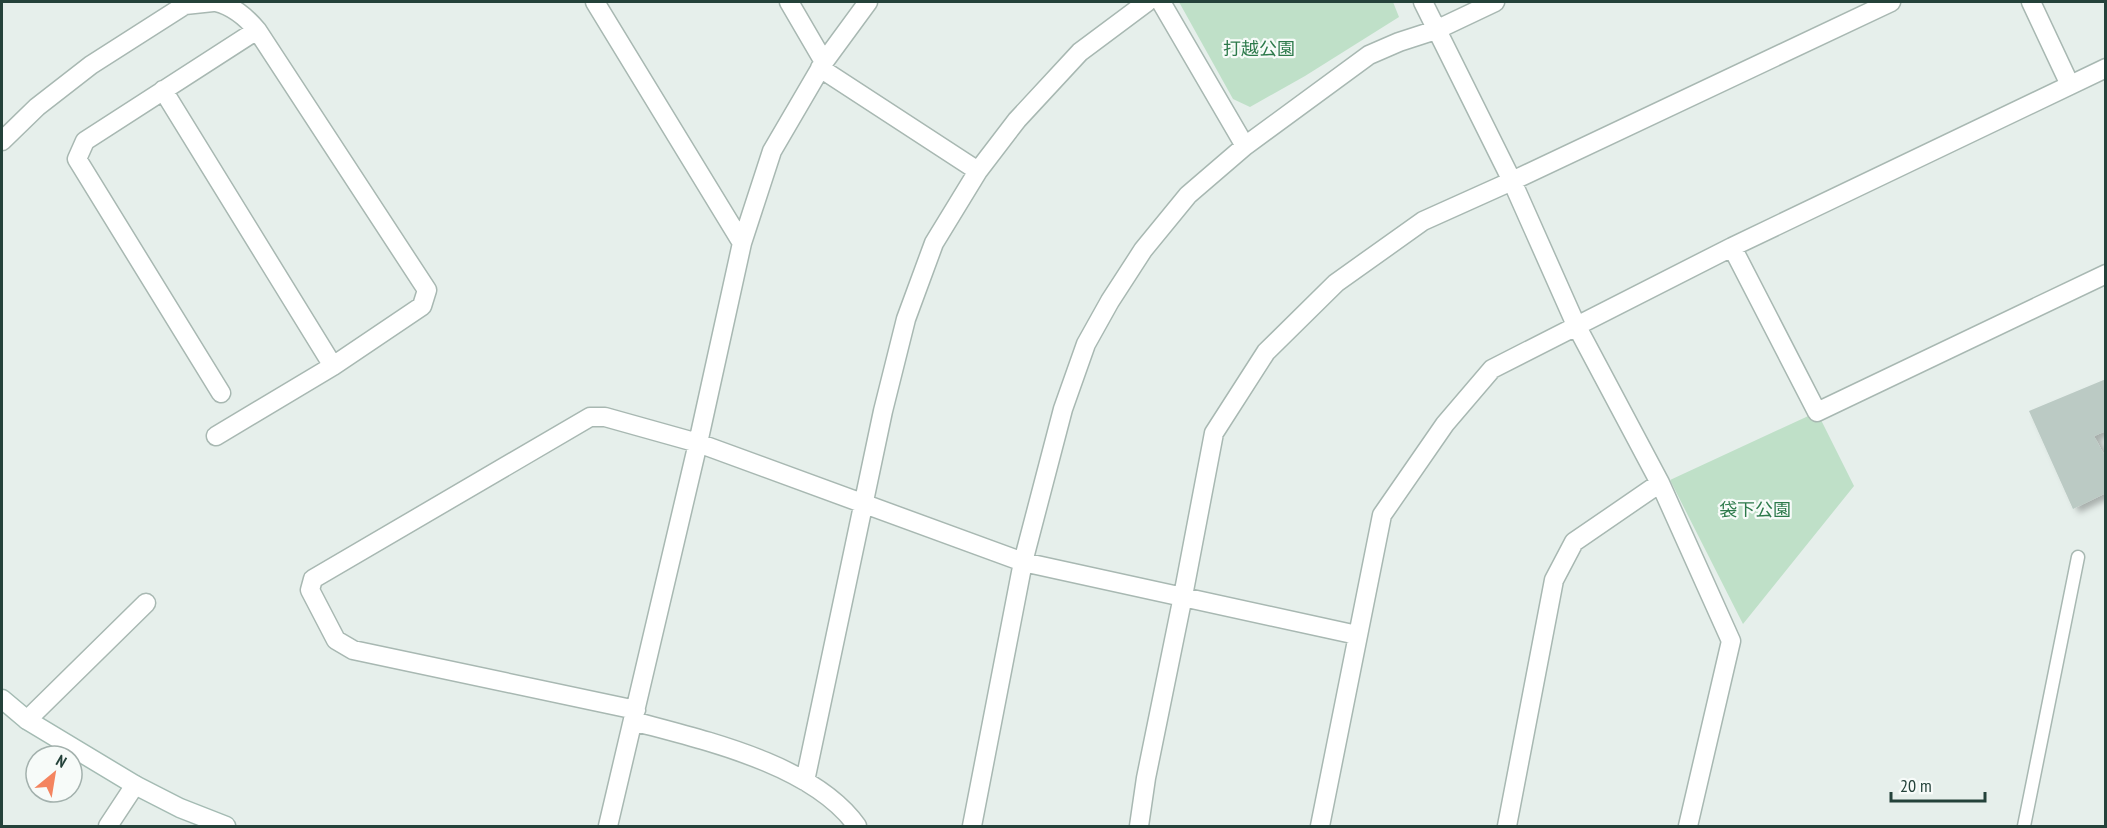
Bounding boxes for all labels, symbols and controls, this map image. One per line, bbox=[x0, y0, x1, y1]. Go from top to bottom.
park label: 打越公園 bbox=[1223, 37, 1295, 60]
park label: 袋下公園 bbox=[1719, 498, 1791, 521]
north arrow bbox=[24, 744, 84, 804]
text: N bbox=[53, 750, 70, 772]
scale bar bbox=[1891, 765, 1986, 803]
text: 20 m bbox=[1900, 774, 1932, 797]

